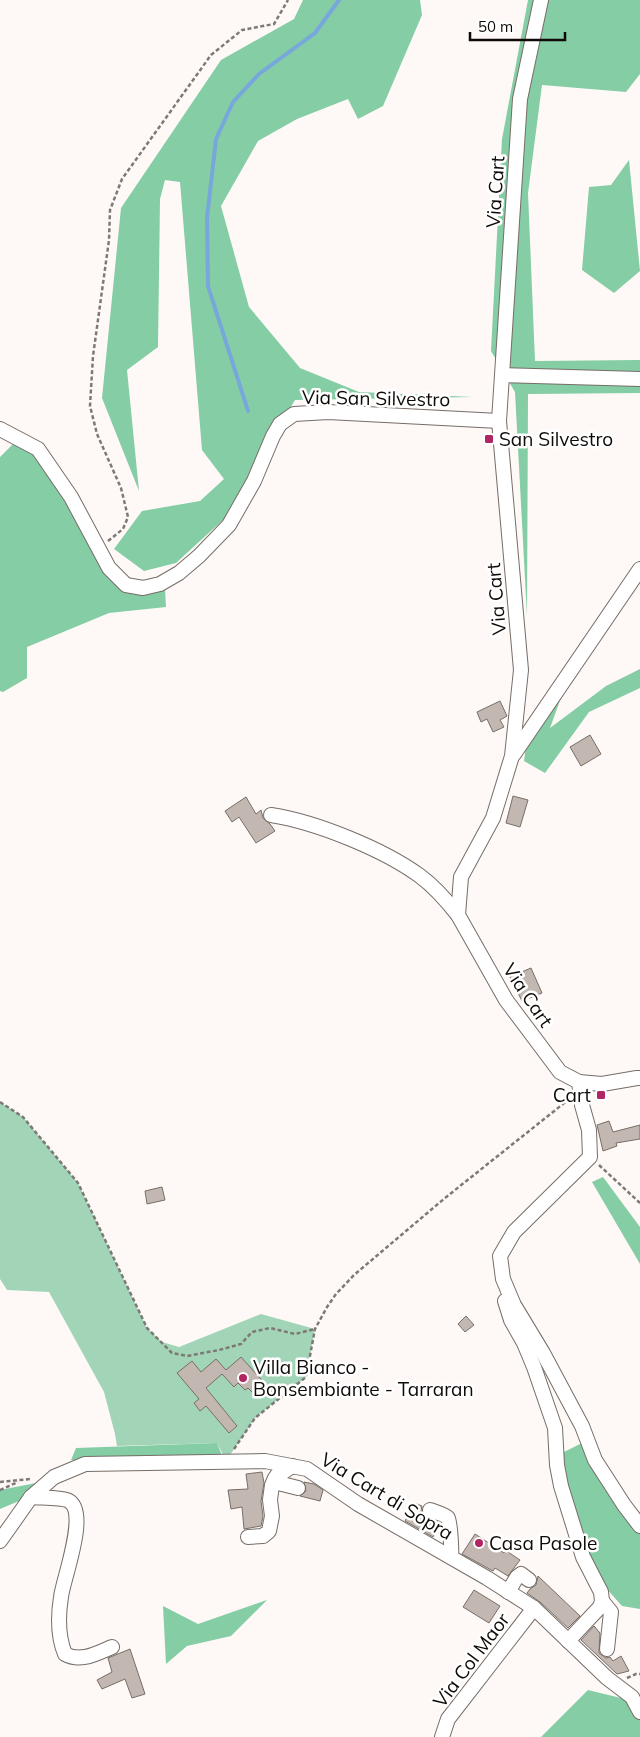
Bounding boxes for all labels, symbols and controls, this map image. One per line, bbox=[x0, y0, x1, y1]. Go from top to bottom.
scale bar bbox=[470, 10, 565, 42]
text: 50 m bbox=[478, 17, 513, 36]
street label: Via Cart bbox=[481, 155, 510, 229]
street label: Via San Silvestro bbox=[302, 385, 450, 411]
place label: San Silvestro bbox=[499, 427, 613, 451]
marker: San Silvestro bbox=[483, 433, 495, 445]
street label: Via Cart bbox=[481, 562, 511, 636]
street label: Via Cart bbox=[498, 958, 558, 1032]
place label: Cart bbox=[553, 1083, 591, 1107]
marker: Cart bbox=[595, 1089, 607, 1101]
place label: Villa Bianco - Bonsembiante - Tarraran bbox=[253, 1355, 474, 1401]
marker: Villa Bianco - Bonsembiante - Tarraran bbox=[237, 1372, 249, 1384]
street label: Via Cart di Sopra bbox=[316, 1447, 458, 1545]
place label: Casa Pasole bbox=[489, 1531, 597, 1555]
marker: Casa Pasole bbox=[473, 1537, 485, 1549]
street label: Via Col Maor bbox=[428, 1608, 514, 1712]

